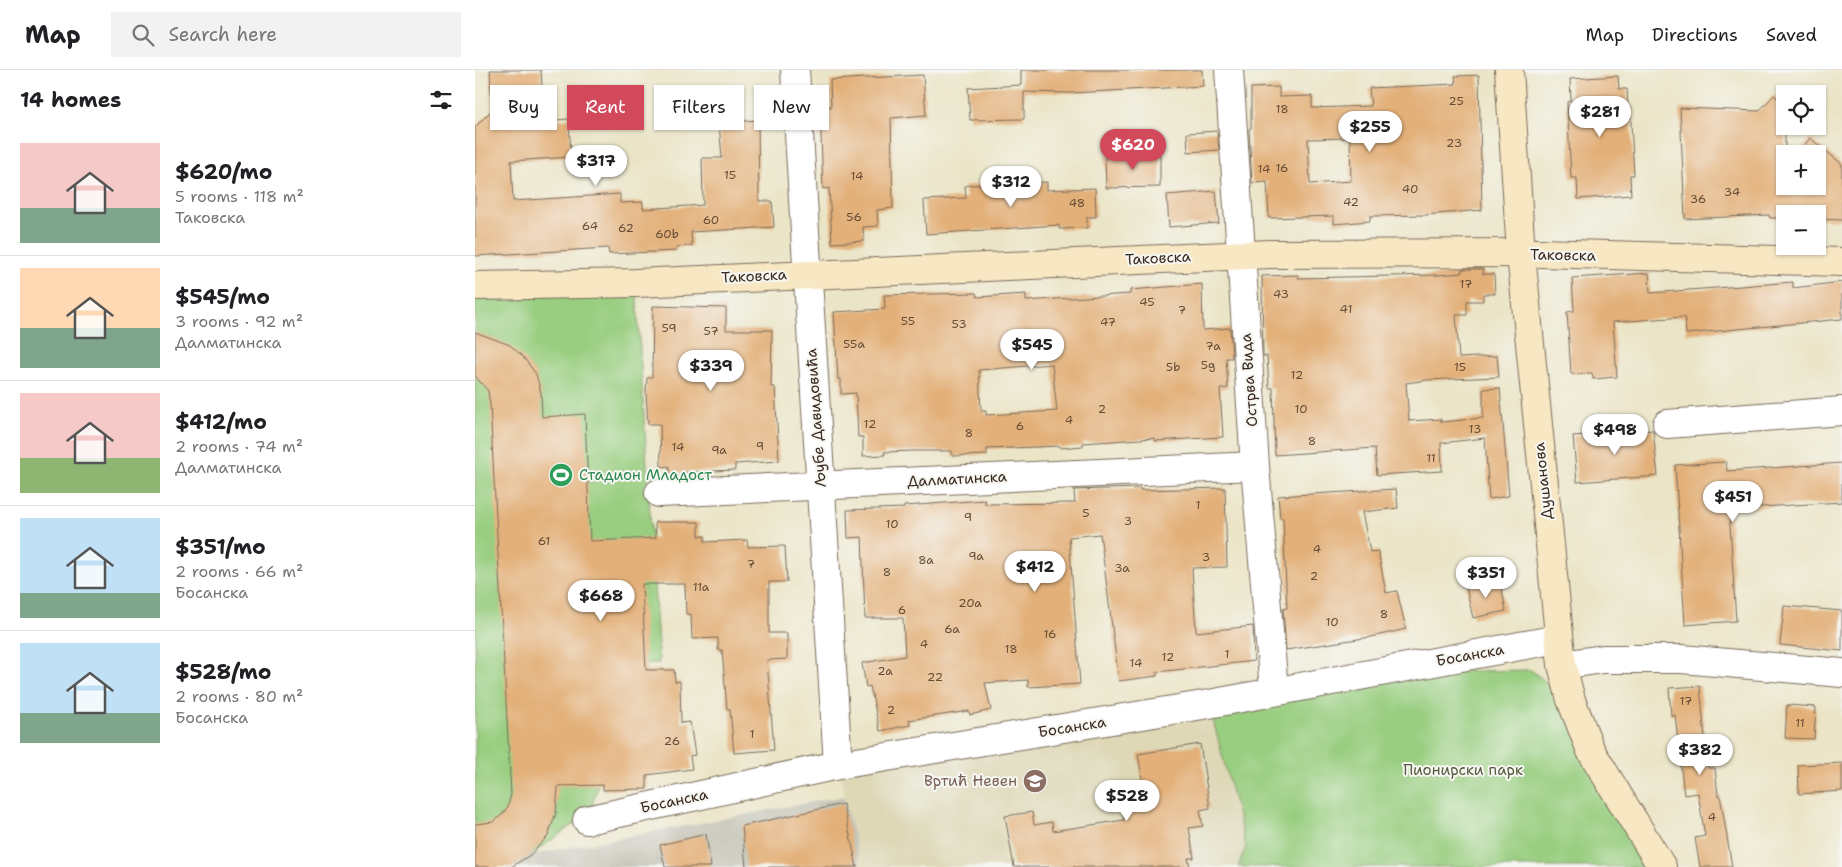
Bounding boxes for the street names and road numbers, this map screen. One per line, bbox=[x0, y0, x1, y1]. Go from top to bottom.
street label: Таковска bbox=[1530, 244, 1597, 266]
street label: Таковска bbox=[1125, 246, 1192, 270]
street label: Таковска bbox=[721, 264, 788, 288]
street label: Острва Вида bbox=[1236, 332, 1262, 427]
street label: Љубе Давидовића bbox=[801, 347, 831, 488]
street label: Душанова bbox=[1529, 441, 1557, 521]
street label: Далматинска bbox=[907, 466, 1008, 492]
street label: Босанска bbox=[1434, 639, 1506, 671]
street label: Босанска bbox=[1037, 712, 1108, 742]
street label: Босанска bbox=[638, 784, 710, 818]

